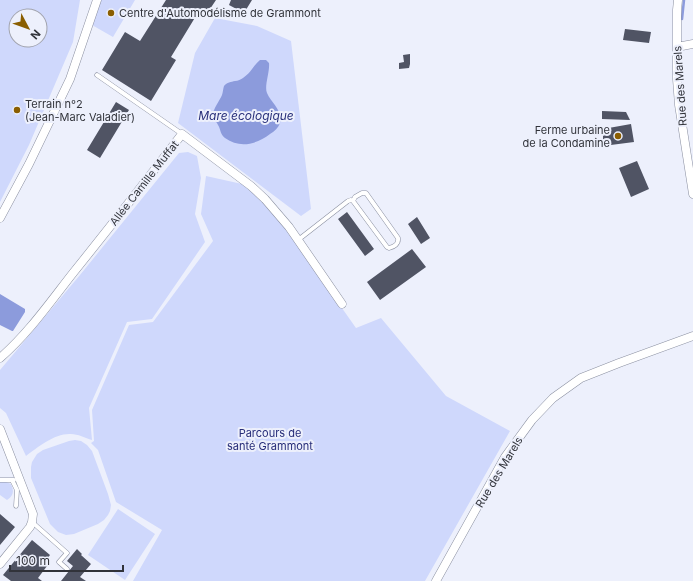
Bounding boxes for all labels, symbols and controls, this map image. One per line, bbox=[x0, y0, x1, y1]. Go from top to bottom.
place label: Centre d'Automodélisme de Grammont bbox=[119, 6, 321, 20]
north arrow bbox=[8, 8, 48, 48]
marker: Centre d'Automodélisme de Grammont bbox=[106, 8, 116, 18]
text: N bbox=[28, 27, 44, 42]
street label: Rue des Marels bbox=[670, 45, 690, 126]
place label: Terrain n°2 (Jean-Marc Valadier) bbox=[25, 97, 135, 124]
marker: Terrain n°2 (Jean-Marc Valadier) bbox=[12, 105, 22, 115]
water label: Mare écologique bbox=[198, 108, 294, 123]
place label: Ferme urbaine de la Condamine bbox=[523, 123, 610, 150]
marker: Ferme urbaine de la Condamine bbox=[613, 131, 623, 141]
street label: Allée Camille Muffat bbox=[106, 137, 182, 228]
park label: Parcours de santé Grammont bbox=[227, 426, 313, 453]
street label: Rue des Marels bbox=[472, 434, 526, 510]
scale bar bbox=[10, 547, 123, 573]
text: 100 m bbox=[16, 553, 50, 568]

